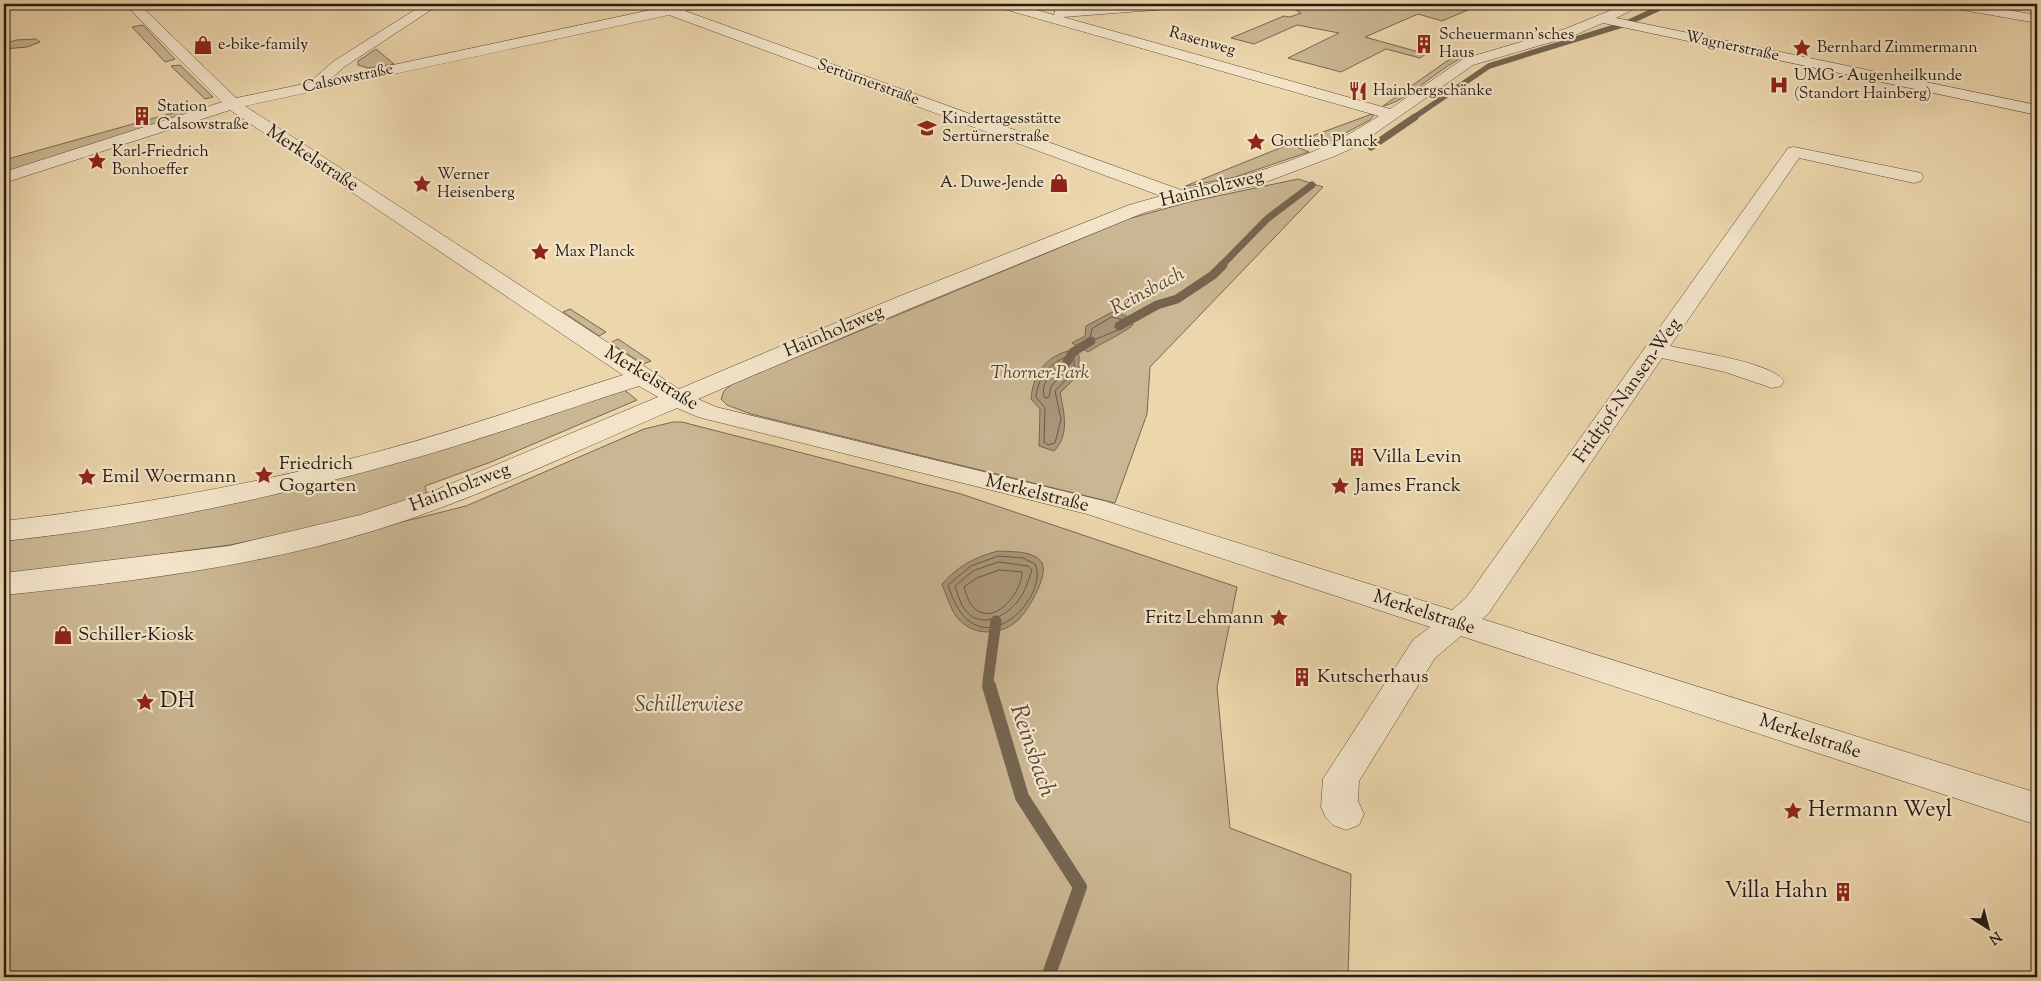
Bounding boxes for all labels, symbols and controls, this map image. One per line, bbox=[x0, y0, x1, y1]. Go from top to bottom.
street label: Rasenweg bbox=[1166, 22, 1238, 63]
place label: Scheuermann'sches Haus bbox=[1439, 24, 1574, 65]
street label: Wagnerstraße bbox=[1683, 26, 1781, 68]
building icon: Scheuermann'sches Haus bbox=[1413, 33, 1435, 55]
shop icon: e-bike-family bbox=[192, 34, 214, 56]
place label: e-bike-family bbox=[218, 34, 308, 57]
place icon: Bernhard Zimmermann bbox=[1791, 37, 1813, 59]
place label: Bernhard Zimmermann bbox=[1817, 37, 1978, 60]
street label: Sertürnerstraße bbox=[814, 54, 922, 112]
street label: Calsowstraße bbox=[301, 58, 395, 100]
place label: UMG - Augenheilkunde (Standort Hainberg) bbox=[1794, 65, 1962, 106]
hospital icon: UMG - Augenheilkunde (Standort Hainberg) bbox=[1768, 74, 1790, 96]
restaurant icon: Hainbergschänke bbox=[1347, 80, 1369, 102]
place label: Hainbergschänke bbox=[1373, 80, 1492, 103]
place label: Station Calsowstraße bbox=[157, 96, 249, 137]
building icon: Station Calsowstraße bbox=[131, 105, 153, 127]
place label: Kindertagesstätte Sertürnerstraße bbox=[942, 108, 1061, 149]
school or university icon: Kindertagesstätte Sertürnerstraße bbox=[916, 117, 938, 139]
street label: Merkelstraße bbox=[260, 119, 364, 199]
place icon: Gottlieb Planck bbox=[1245, 131, 1267, 153]
place label: Gottlieb Planck bbox=[1271, 131, 1378, 154]
place label: Karl-Friedrich Bonhoeffer bbox=[112, 141, 209, 182]
place icon: Karl-Friedrich Bonhoeffer bbox=[86, 150, 108, 172]
street label: Hainholzweg bbox=[1157, 163, 1267, 215]
place label: Werner Heisenberg bbox=[437, 164, 515, 205]
place label: A. Duwe-Jende bbox=[940, 172, 1044, 195]
shop icon: A. Duwe-Jende bbox=[1048, 172, 1070, 194]
place icon: Werner Heisenberg bbox=[411, 173, 433, 195]
place icon: Max Planck bbox=[529, 241, 551, 263]
place label: Max Planck bbox=[555, 241, 636, 264]
water label: Reinsbach bbox=[1106, 260, 1190, 324]
street label: Hainholzweg bbox=[780, 299, 888, 365]
street label: Fridtjof-Nansen-Weg bbox=[1568, 313, 1688, 469]
street label: Merkelstraße bbox=[599, 340, 703, 418]
park label: Thorner-Park bbox=[991, 360, 1090, 387]
place label: Villa Levin bbox=[1372, 444, 1462, 471]
building icon: Villa Levin bbox=[1346, 446, 1368, 468]
place label: Friedrich Gogarten bbox=[279, 451, 356, 500]
street label: Hainholzweg bbox=[406, 456, 514, 520]
place label: Emil Woermann bbox=[102, 464, 236, 491]
place icon: Friedrich Gogarten bbox=[253, 464, 275, 486]
place icon: Emil Woermann bbox=[76, 466, 98, 488]
street label: Merkelstraße bbox=[982, 468, 1092, 520]
place label: James Franck bbox=[1354, 473, 1462, 500]
place icon: James Franck bbox=[1329, 475, 1351, 497]
street label: Merkelstraße bbox=[1369, 584, 1479, 642]
place label: Fritz Lehmann bbox=[1145, 605, 1264, 632]
place icon: Fritz Lehmann bbox=[1268, 607, 1290, 629]
place label: Schiller-Kiosk bbox=[78, 622, 195, 649]
shop icon: Schiller-Kiosk bbox=[52, 624, 74, 646]
place label: Kutscherhaus bbox=[1317, 664, 1428, 691]
building icon: Kutscherhaus bbox=[1291, 666, 1313, 688]
place label: DH bbox=[160, 686, 195, 718]
park label: Schillerwiese bbox=[635, 690, 743, 722]
place icon: DH bbox=[134, 691, 156, 713]
water label: Reinsbach bbox=[1000, 700, 1064, 802]
street label: Merkelstraße bbox=[1755, 708, 1865, 766]
place label: Hermann Weyl bbox=[1808, 795, 1952, 827]
place icon: Hermann Weyl bbox=[1782, 800, 1804, 822]
place label: Villa Hahn bbox=[1725, 876, 1828, 908]
building icon: Villa Hahn bbox=[1832, 881, 1854, 903]
north arrow bbox=[1964, 904, 2014, 954]
text: N bbox=[1984, 926, 2005, 948]

